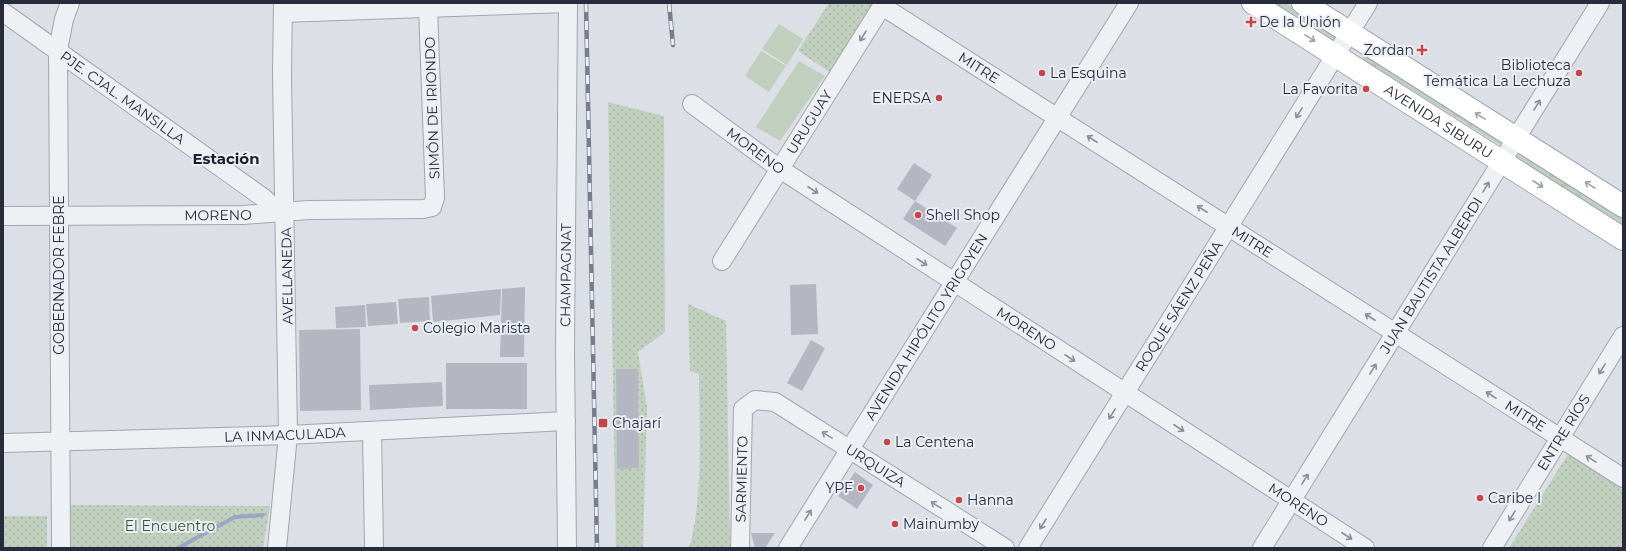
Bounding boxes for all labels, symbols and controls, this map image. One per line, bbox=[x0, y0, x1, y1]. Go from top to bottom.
place label: De la Unión bbox=[1259, 13, 1341, 31]
marker: De la Unión bbox=[1246, 17, 1256, 27]
one-way arrow bbox=[859, 30, 867, 42]
one-way arrow bbox=[1304, 35, 1316, 43]
street label: SIMÓN DE IRIONDO bbox=[421, 36, 443, 180]
place label: Zordan bbox=[1364, 41, 1414, 59]
marker: Zordan bbox=[1417, 45, 1427, 55]
street label: PJE. CJAL. MANSILLA bbox=[57, 47, 189, 149]
street label: MITRE bbox=[955, 48, 1003, 88]
place label: Biblioteca Temática La Lechuza bbox=[1424, 56, 1571, 90]
place label: La Esquina bbox=[1050, 64, 1127, 82]
marker: La Esquina bbox=[1037, 68, 1047, 78]
marker: Biblioteca Temática La Lechuza bbox=[1574, 68, 1584, 78]
place label: La Favorita bbox=[1282, 80, 1358, 98]
street label: AVENIDA SIBURU bbox=[1381, 80, 1496, 163]
marker: La Favorita bbox=[1361, 84, 1371, 94]
street label: URUGUAY bbox=[782, 87, 836, 158]
place label: ENERSA bbox=[872, 89, 932, 107]
marker: ENERSA bbox=[934, 93, 944, 103]
one-way arrow bbox=[1533, 99, 1541, 111]
one-way arrow bbox=[1295, 107, 1303, 118]
one-way arrow bbox=[1474, 111, 1486, 119]
street label: MORENO bbox=[723, 124, 788, 178]
one-way arrow bbox=[1087, 135, 1098, 143]
district label: Estación bbox=[192, 149, 260, 168]
one-way arrow bbox=[1532, 180, 1544, 188]
one-way arrow bbox=[1585, 181, 1596, 189]
one-way arrow bbox=[1482, 182, 1490, 193]
one-way arrow bbox=[807, 187, 819, 195]
street label: JUAN BAUTISTA ALBERDI bbox=[1375, 194, 1486, 357]
street label: GOBERNADOR FEBRE bbox=[50, 195, 68, 355]
street label: MORENO bbox=[184, 205, 253, 224]
one-way arrow bbox=[1196, 205, 1207, 214]
place label: Shell Shop bbox=[926, 206, 1000, 224]
marker: Shell Shop bbox=[913, 210, 923, 220]
street label: MITRE bbox=[1228, 222, 1276, 262]
street label: CHAMPAGNAT bbox=[556, 223, 575, 327]
street label: AVELLANEDA bbox=[277, 226, 297, 325]
street label: AVENIDA HIPÓLITO YRIGOYEN bbox=[861, 230, 992, 424]
street label: ROQUE SÁENZ PEÑA bbox=[1131, 237, 1227, 375]
one-way arrow bbox=[916, 257, 927, 266]
street label: MORENO bbox=[993, 303, 1060, 355]
one-way arrow bbox=[1364, 313, 1376, 321]
place label: Colegio Marista bbox=[423, 319, 531, 337]
marker: Colegio Marista bbox=[410, 323, 420, 333]
one-way arrow bbox=[1064, 354, 1076, 362]
one-way arrow bbox=[1370, 363, 1378, 375]
one-way arrow bbox=[1598, 363, 1606, 375]
one-way arrow bbox=[1486, 391, 1497, 399]
street label: ENTRE RÍOS bbox=[1533, 391, 1594, 474]
street label: MITRE bbox=[1502, 396, 1549, 436]
one-way arrow bbox=[1108, 408, 1116, 419]
place label: Chajarí bbox=[612, 414, 662, 432]
marker: Chajarí bbox=[597, 417, 609, 429]
street label: LA INMACULADA bbox=[224, 423, 347, 446]
one-way arrow bbox=[1173, 424, 1184, 432]
one-way arrow bbox=[822, 431, 833, 439]
place label: La Centena bbox=[895, 433, 974, 451]
street label: SARMIENTO bbox=[732, 435, 751, 523]
marker: La Centena bbox=[882, 437, 892, 447]
street label: URQUIZA bbox=[842, 440, 909, 492]
one-way arrow bbox=[1585, 454, 1597, 462]
one-way arrow bbox=[1301, 473, 1309, 485]
place label: YPF bbox=[826, 479, 853, 497]
street label: MORENO bbox=[1265, 479, 1332, 531]
marker: YPF bbox=[856, 483, 866, 493]
place label: Caribe I bbox=[1488, 489, 1541, 507]
place label: Hanna bbox=[967, 491, 1014, 509]
marker: Caribe I bbox=[1475, 493, 1485, 503]
marker: Hanna bbox=[954, 495, 964, 505]
one-way arrow bbox=[931, 500, 942, 509]
one-way arrow bbox=[805, 509, 813, 521]
one-way arrow bbox=[1508, 510, 1516, 521]
place label: Mainumby bbox=[903, 515, 979, 533]
park label: El Encuentro bbox=[125, 517, 216, 535]
one-way arrow bbox=[1039, 518, 1047, 529]
marker: Mainumby bbox=[890, 519, 900, 529]
one-way arrow bbox=[1341, 533, 1353, 541]

